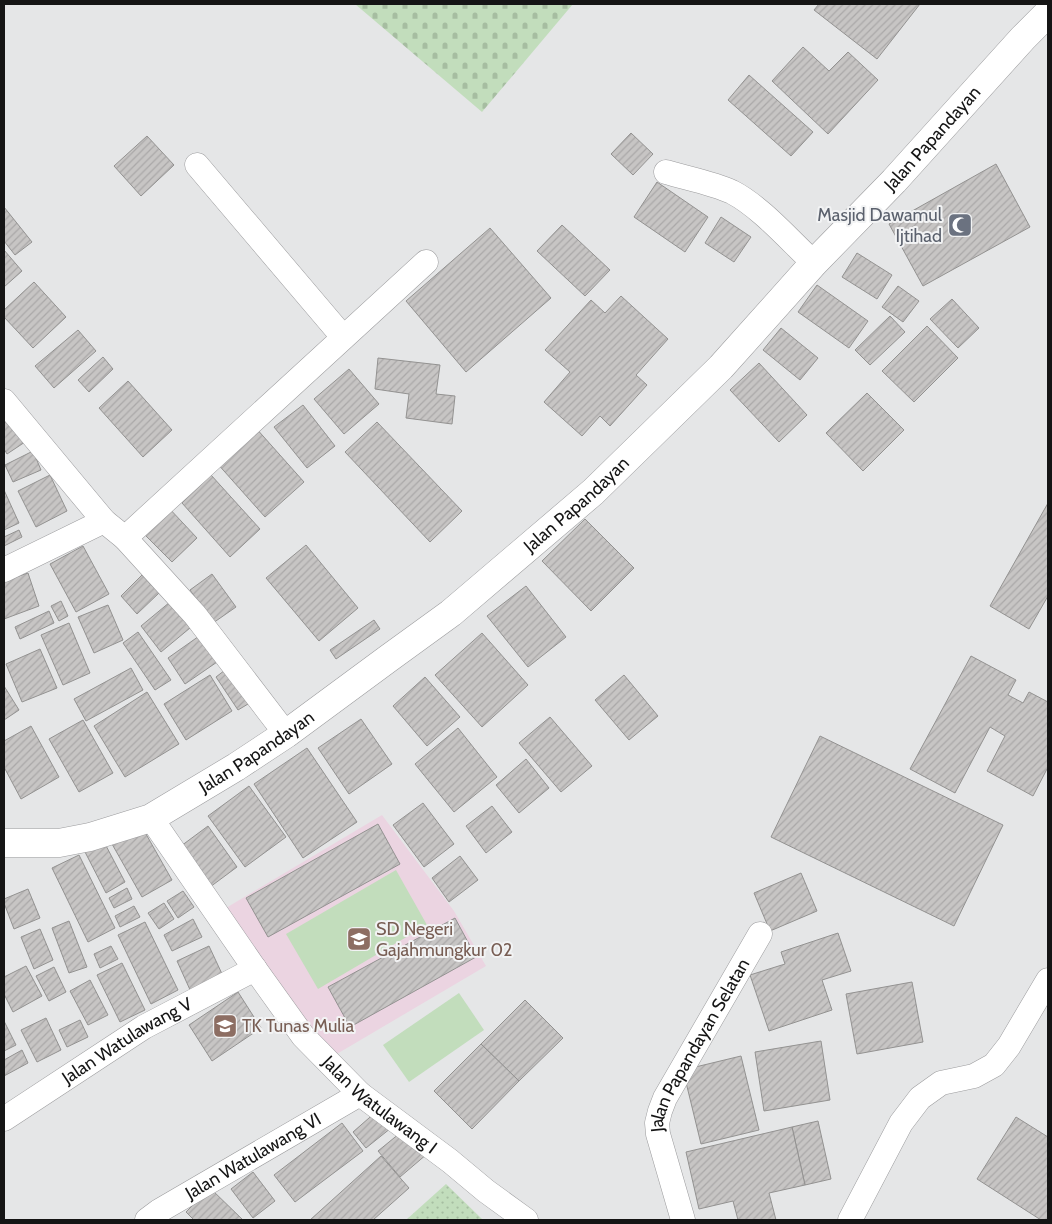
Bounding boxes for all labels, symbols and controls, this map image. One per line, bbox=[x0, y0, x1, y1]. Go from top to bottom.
street label: Jalan Papandayan bbox=[879, 82, 985, 196]
place label: Masjid Dawamul Ijtihad bbox=[817, 204, 943, 247]
mosque icon: Masjid Dawamul Ijtihad bbox=[947, 212, 973, 238]
street label: Jalan Papandayan bbox=[519, 452, 634, 558]
street label: Jalan Papandayan bbox=[194, 706, 318, 798]
place label: SD Negeri Gajahmungkur 02 bbox=[376, 918, 512, 961]
school or university icon: SD Negeri Gajahmungkur 02 bbox=[346, 926, 372, 952]
street label: Jalan Papandayan Selatan bbox=[646, 954, 754, 1134]
street label: Jalan Watulawang V bbox=[57, 993, 196, 1089]
school or university icon: TK Tunas Mulia bbox=[212, 1013, 238, 1039]
place label: TK Tunas Mulia bbox=[242, 1015, 354, 1037]
street label: Jalan Watulawang I bbox=[317, 1050, 441, 1158]
street label: Jalan Watulawang VI bbox=[181, 1108, 325, 1205]

